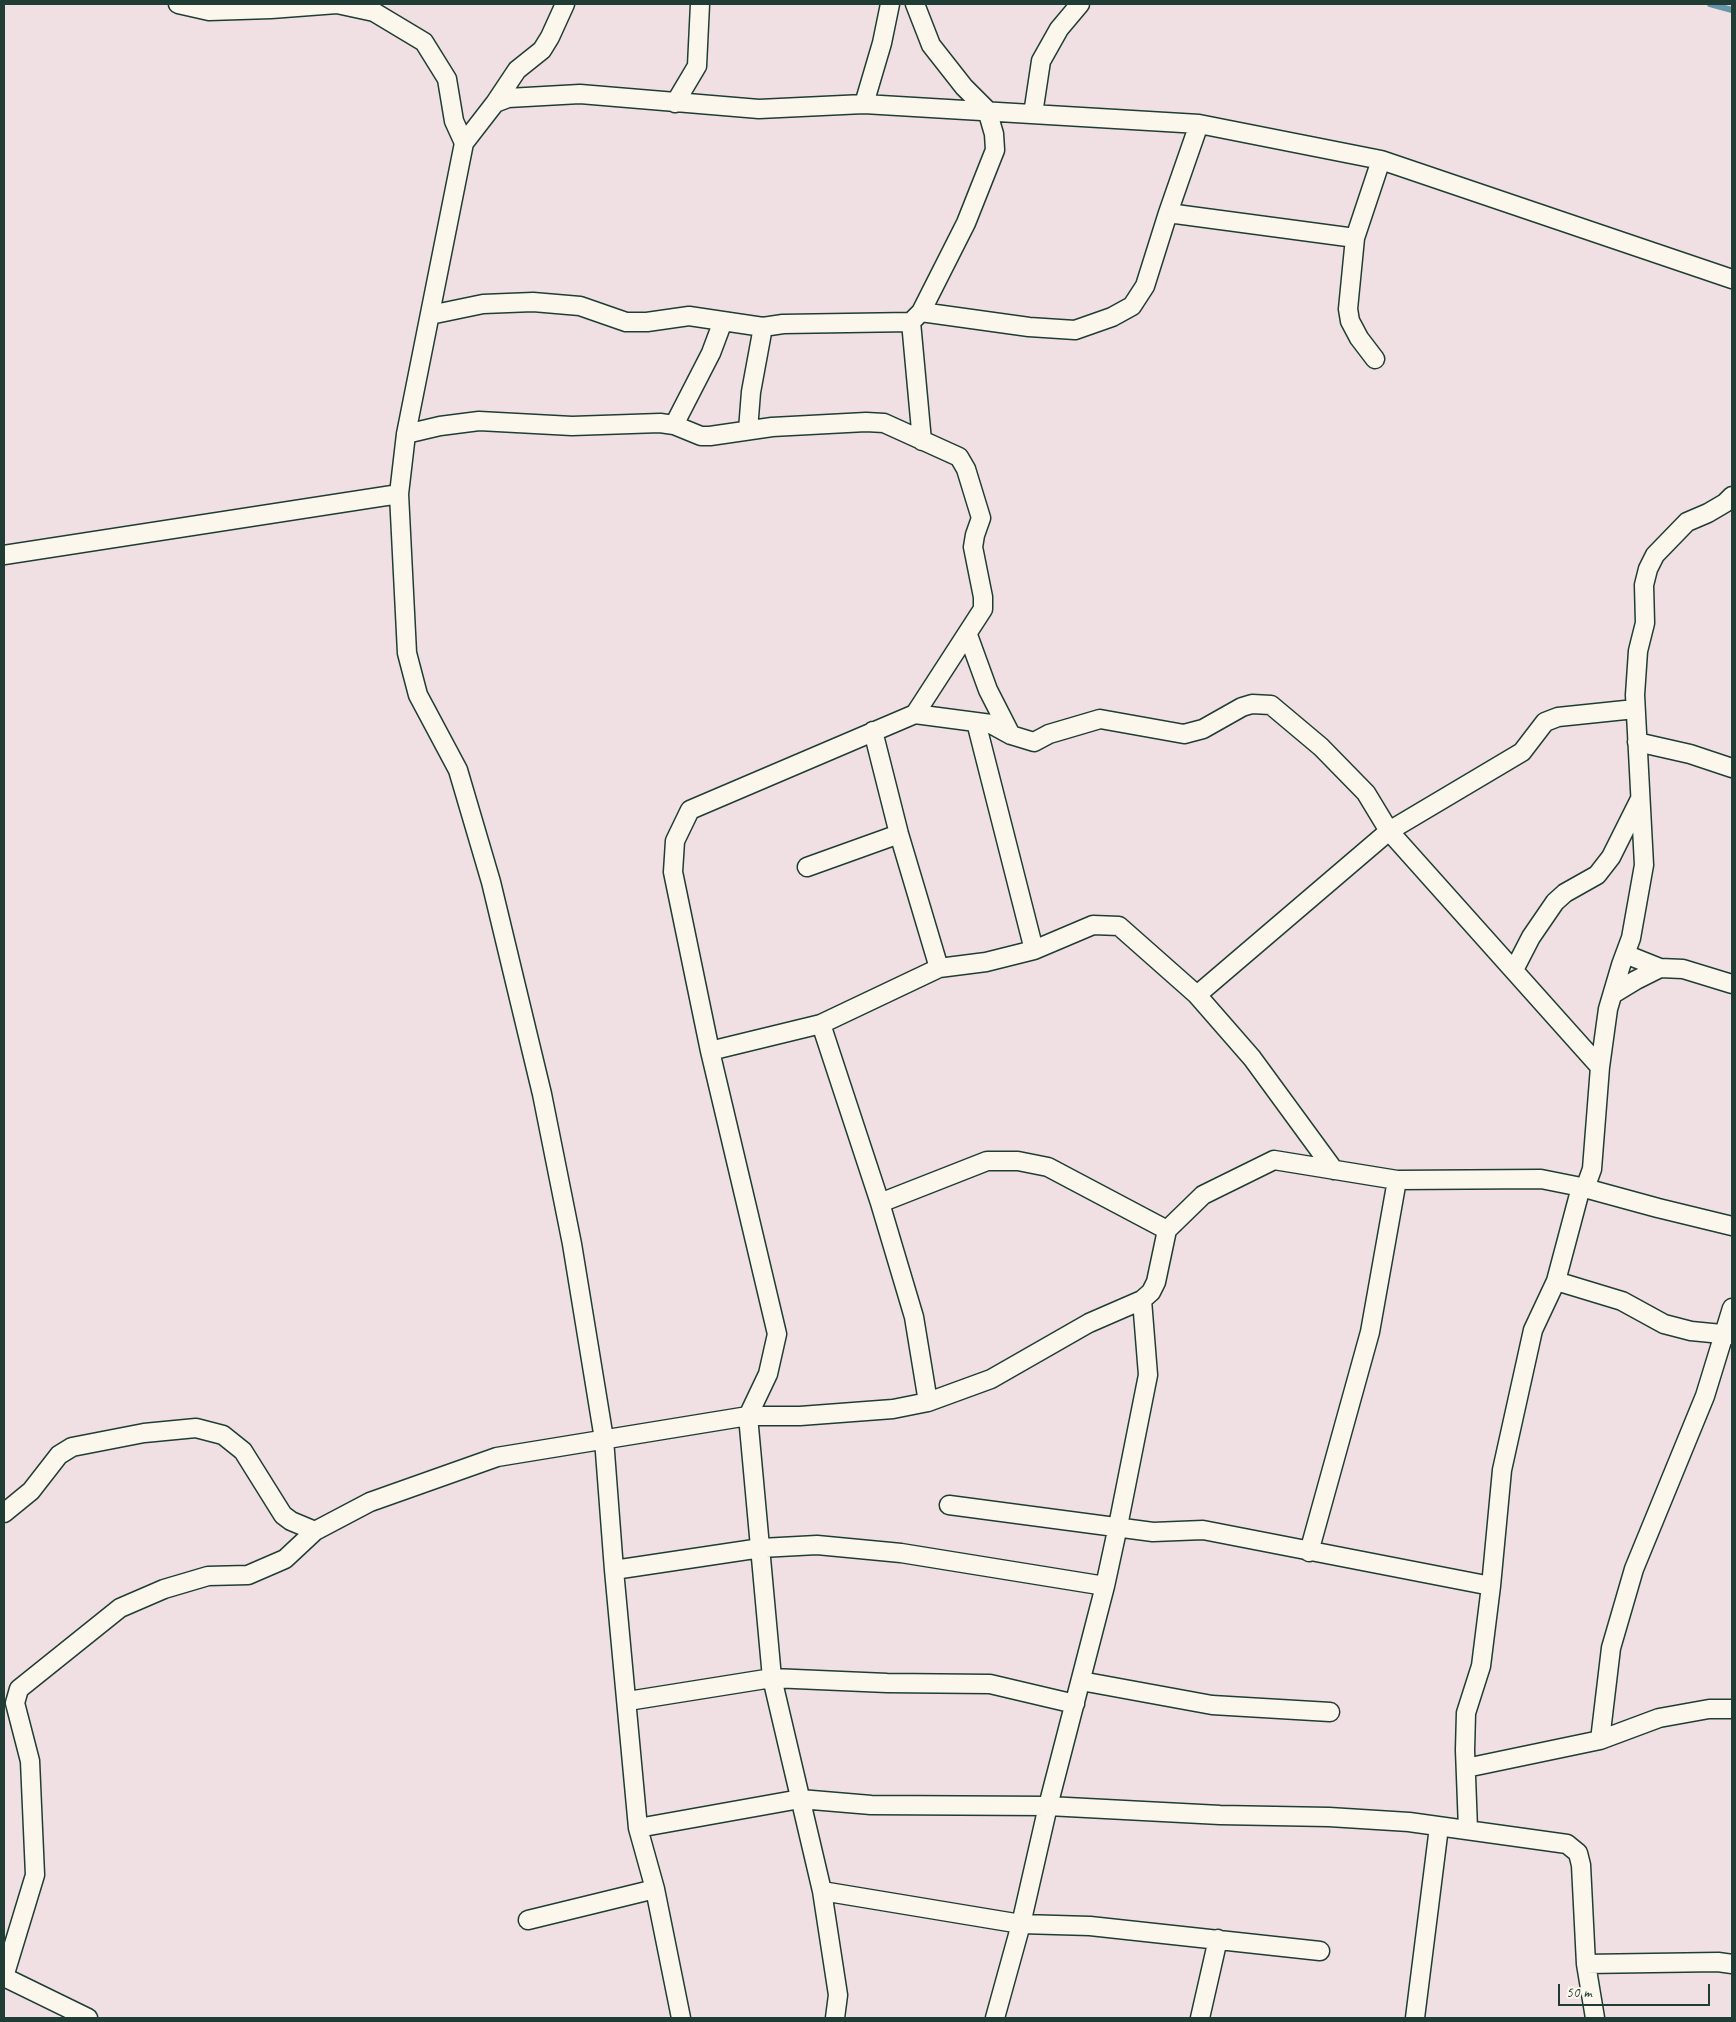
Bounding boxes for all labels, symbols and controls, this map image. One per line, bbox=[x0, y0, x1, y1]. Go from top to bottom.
scale bar bbox=[1561, 1974, 1714, 2006]
text: 50 m bbox=[1566, 1983, 1592, 2002]

